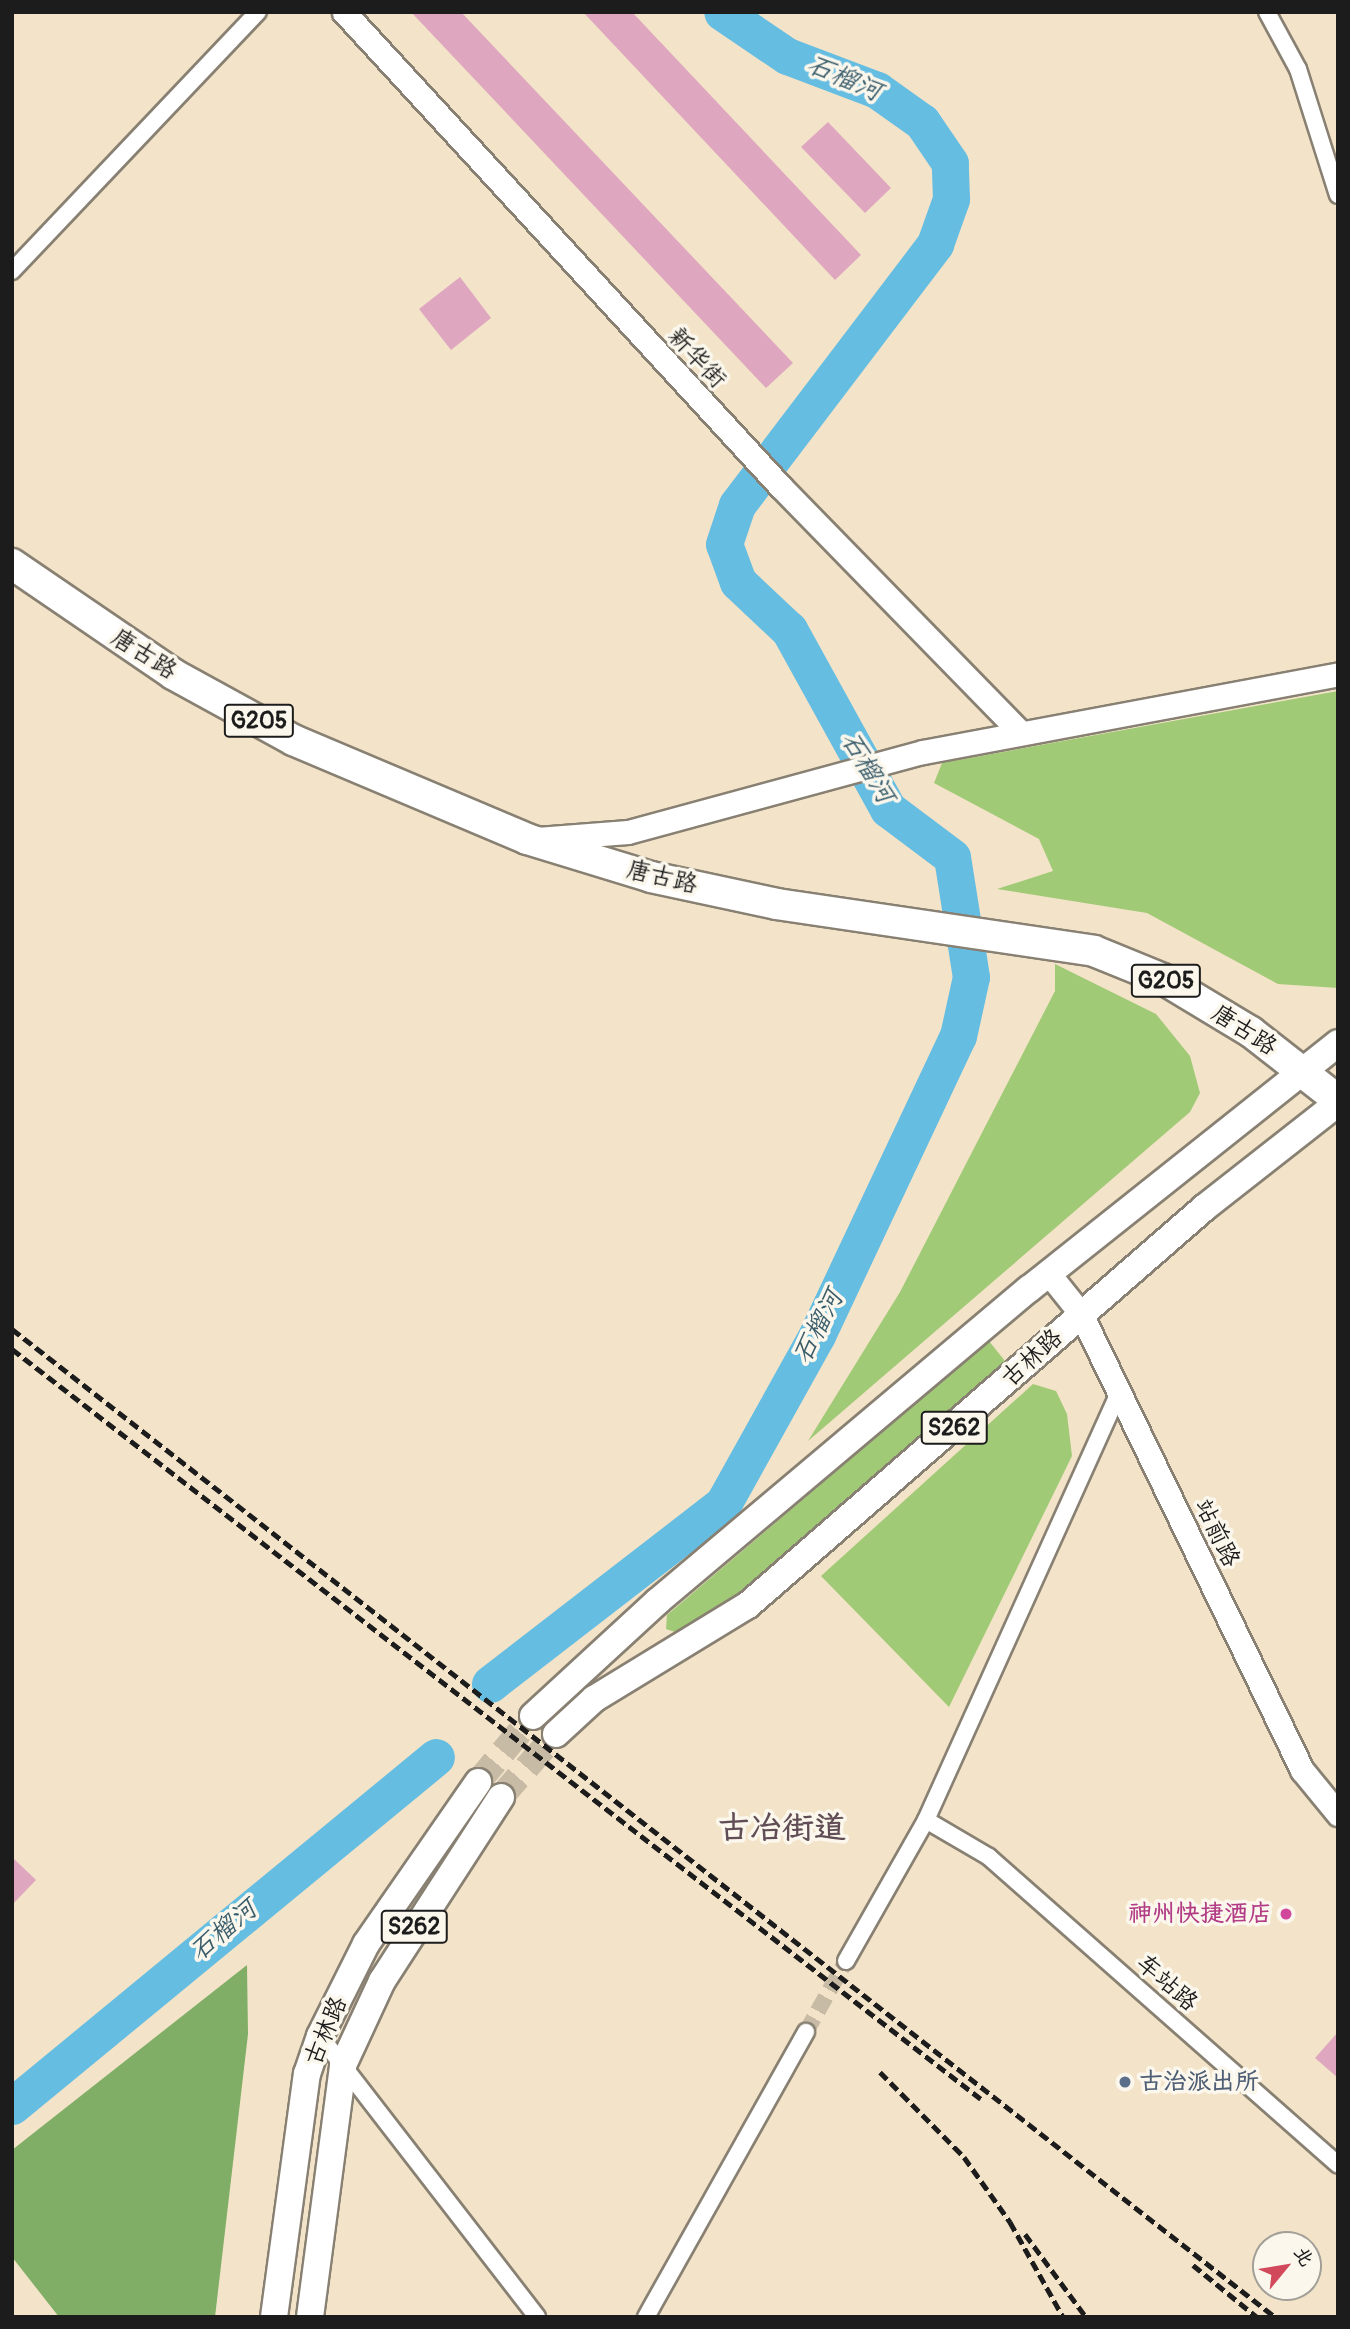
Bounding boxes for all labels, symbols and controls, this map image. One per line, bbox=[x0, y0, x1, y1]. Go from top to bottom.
water label: 石榴河 bbox=[802, 49, 886, 109]
street label: 新华街 bbox=[662, 322, 732, 394]
street label: 唐古路 bbox=[106, 622, 182, 686]
road number: G205 bbox=[222, 702, 296, 740]
water label: 石榴河 bbox=[834, 727, 900, 809]
street label: 唐古路 bbox=[624, 854, 700, 900]
road number: G205 bbox=[1129, 962, 1203, 1000]
street label: 唐古路 bbox=[1206, 998, 1282, 1062]
water label: 石榴河 bbox=[787, 1285, 851, 1369]
street label: 古林路 bbox=[996, 1323, 1068, 1393]
road number: S262 bbox=[919, 1408, 989, 1448]
street label: 站前路 bbox=[1188, 1494, 1246, 1572]
district label: 古冶街道 bbox=[718, 1809, 846, 1847]
water label: 石榴河 bbox=[184, 1894, 264, 1968]
place label: 神州快捷酒店 bbox=[1128, 1900, 1272, 1928]
marker: 神州快捷酒店 bbox=[1278, 1906, 1294, 1922]
road number: S262 bbox=[379, 1908, 449, 1946]
street label: 车站路 bbox=[1130, 1949, 1204, 2017]
street label: 古林路 bbox=[299, 1992, 353, 2070]
place label: 古治派出所 bbox=[1139, 2068, 1259, 2096]
marker: 古治派出所 bbox=[1117, 2074, 1133, 2090]
north arrow bbox=[1252, 2231, 1322, 2301]
text: 北 bbox=[1288, 2242, 1319, 2271]

